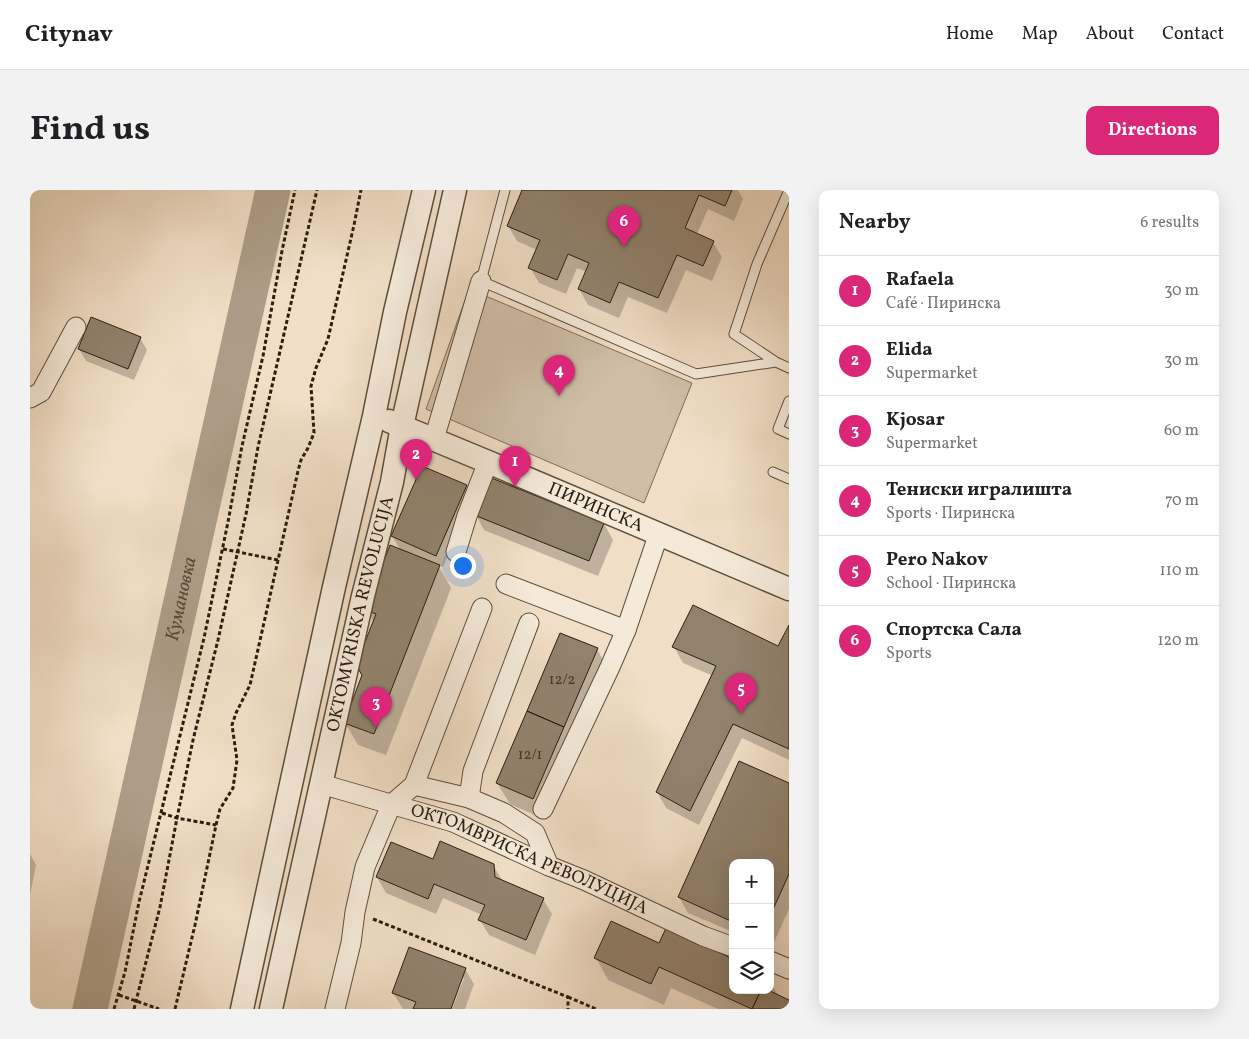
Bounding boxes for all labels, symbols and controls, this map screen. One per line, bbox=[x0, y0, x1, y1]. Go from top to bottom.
text: Citynav bbox=[25, 18, 113, 52]
text: Home bbox=[946, 22, 994, 47]
text: Map bbox=[1022, 22, 1058, 47]
text: About bbox=[1086, 22, 1134, 47]
text: Contact bbox=[1162, 22, 1224, 47]
text: Find us bbox=[30, 106, 150, 154]
button: Directions bbox=[1086, 106, 1219, 155]
pin: 6 bbox=[608, 206, 640, 247]
text: Nearby bbox=[839, 208, 910, 237]
text: 6 results bbox=[1140, 212, 1199, 234]
text: Rafaela bbox=[886, 267, 954, 293]
text: 1 bbox=[852, 280, 858, 302]
text: 30 m bbox=[1164, 280, 1199, 302]
text: Café · Пиринска bbox=[886, 293, 1001, 315]
text: Elida bbox=[886, 337, 933, 363]
text: 2 bbox=[851, 350, 859, 372]
text: 30 m bbox=[1164, 350, 1199, 372]
pin: 4 bbox=[543, 355, 575, 396]
text: Supermarket bbox=[886, 363, 978, 385]
text: Kjosar bbox=[886, 407, 945, 433]
text: 3 bbox=[851, 420, 859, 442]
text: 60 m bbox=[1164, 420, 1199, 442]
text: Supermarket bbox=[886, 433, 978, 455]
pin: 2 bbox=[400, 439, 432, 480]
pin: 1 bbox=[499, 446, 531, 487]
street label: ПИРИНСКА bbox=[544, 476, 647, 539]
text: Тениски игралишта bbox=[886, 477, 1072, 503]
text: 4 bbox=[850, 490, 860, 512]
text: 70 m bbox=[1165, 490, 1199, 512]
street label: OKTOMVRISKA REVOLUCIJA bbox=[321, 493, 400, 734]
text: Sports · Пиринска bbox=[886, 503, 1015, 525]
text: Pero Nakov bbox=[886, 547, 988, 573]
your location bbox=[450, 553, 476, 579]
water label: Кумановка bbox=[160, 555, 204, 644]
text: 5 bbox=[851, 560, 859, 582]
text: 110 m bbox=[1160, 560, 1199, 582]
text: School · Пиринска bbox=[886, 573, 1016, 595]
text: Спортска Сала bbox=[886, 617, 1022, 643]
text: 6 bbox=[851, 630, 859, 652]
text: 120 m bbox=[1157, 630, 1199, 652]
text: Sports bbox=[886, 643, 932, 665]
house number: 12/2 bbox=[549, 670, 575, 691]
pin: 5 bbox=[725, 673, 757, 714]
pin: 3 bbox=[360, 687, 392, 728]
house number: 12/1 bbox=[518, 745, 542, 766]
street label: ОКТОМВРИСКА РЕВОЛУЦИЈА bbox=[408, 798, 653, 921]
map controls bbox=[729, 859, 774, 994]
button: + bbox=[729, 859, 774, 904]
button: − bbox=[729, 904, 774, 949]
button: layers bbox=[729, 949, 774, 994]

